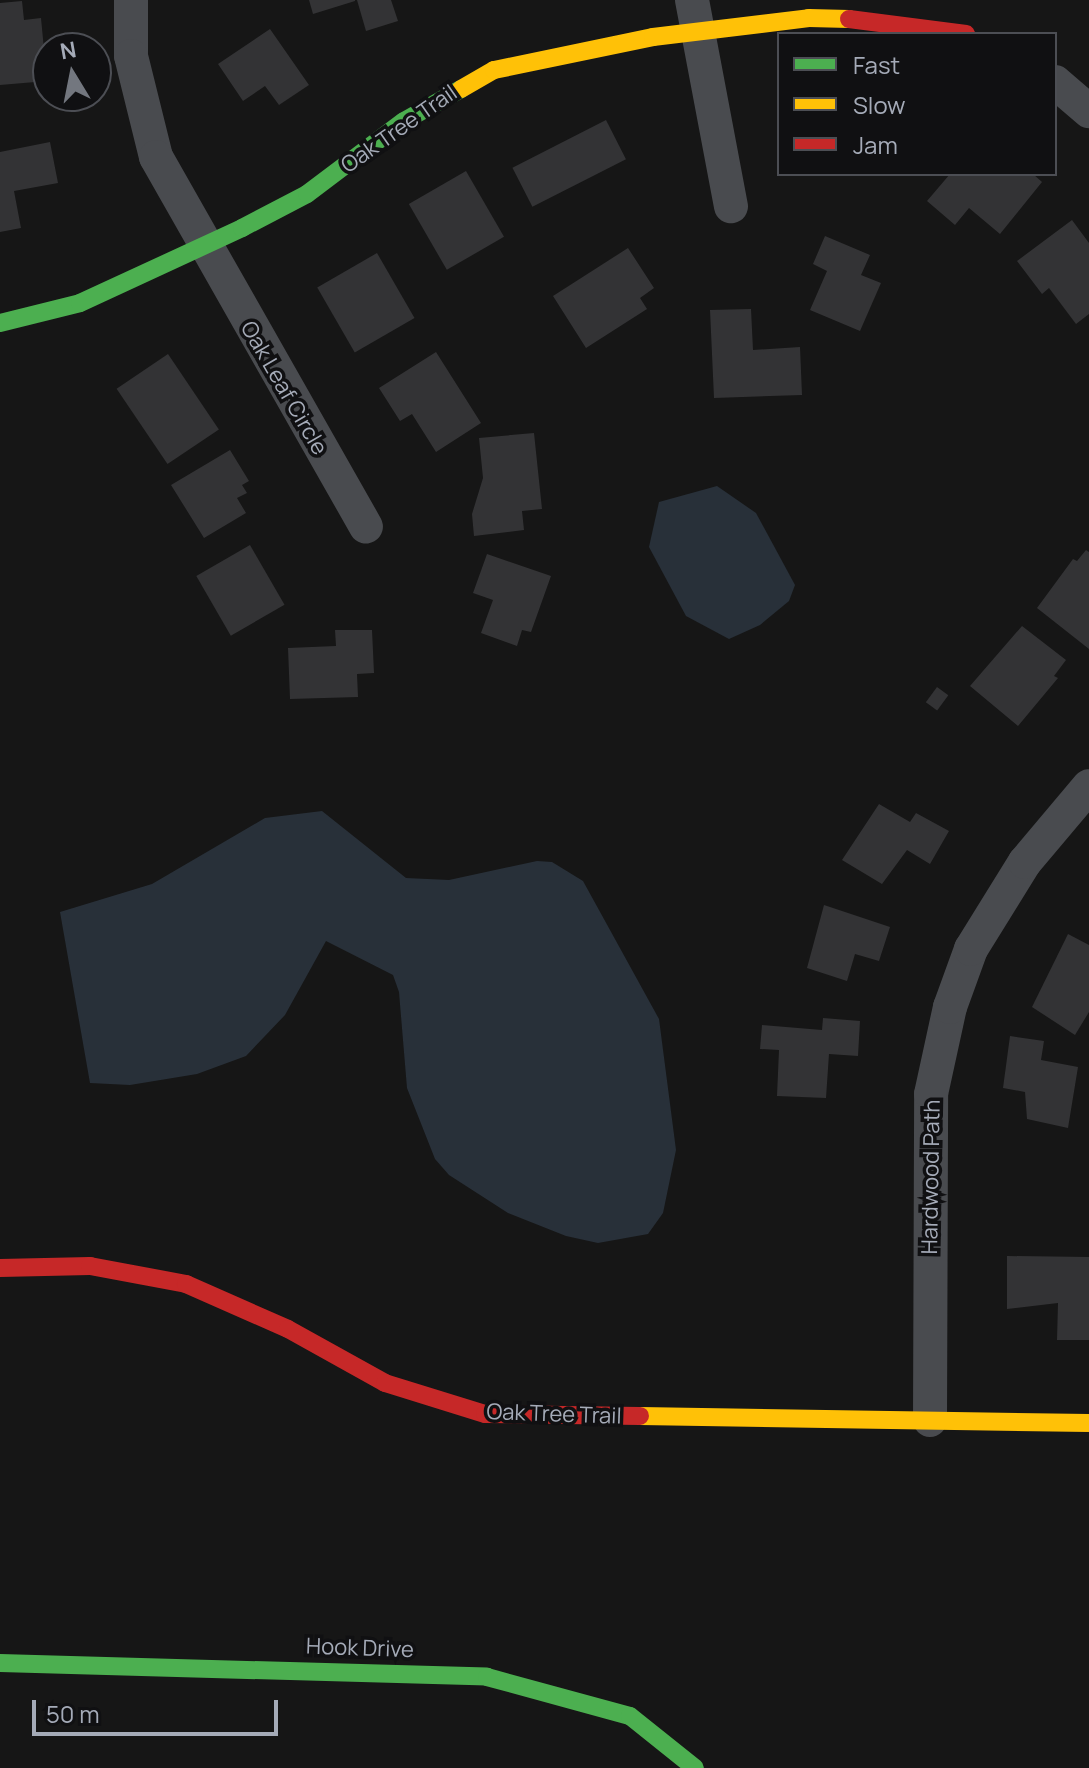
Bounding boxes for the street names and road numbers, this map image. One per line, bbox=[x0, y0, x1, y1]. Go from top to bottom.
street label: Oak Tree Trail bbox=[336, 79, 462, 179]
street label: Oak Leaf Circle bbox=[235, 316, 333, 460]
street label: Hardwood Path bbox=[916, 1099, 946, 1255]
street label: Oak Tree Trail bbox=[486, 1398, 622, 1430]
street label: Hook Drive bbox=[306, 1633, 414, 1663]

